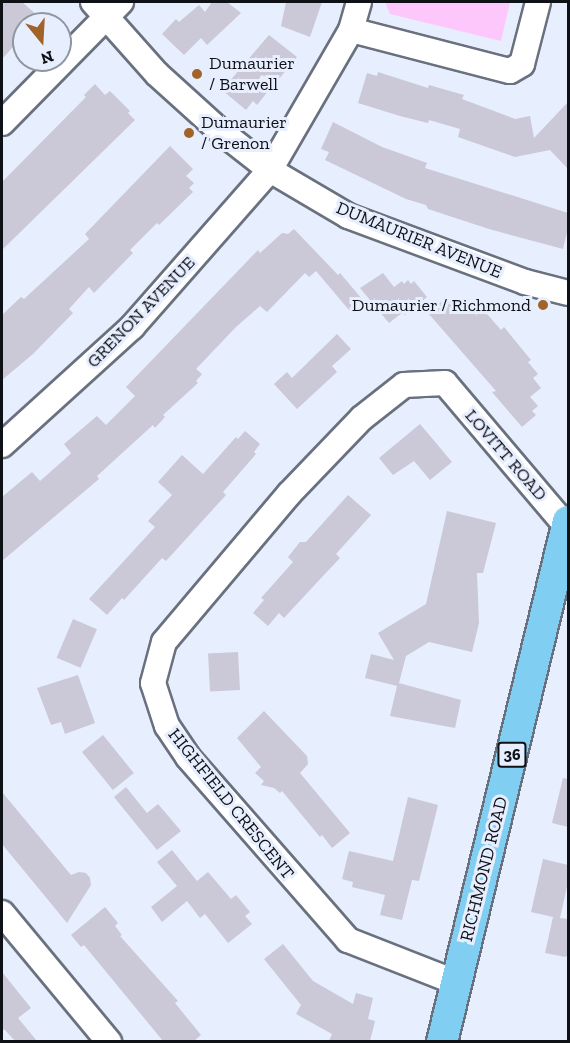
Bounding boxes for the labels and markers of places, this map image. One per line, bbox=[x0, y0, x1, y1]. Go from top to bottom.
place label: Dumaurier / Barwell bbox=[209, 53, 295, 96]
marker: Dumaurier / Barwell bbox=[190, 67, 204, 81]
place label: Dumaurier / Grenon bbox=[201, 112, 287, 154]
marker: Dumaurier / Grenon bbox=[182, 126, 196, 140]
place label: Dumaurier / Richmond bbox=[351, 294, 531, 316]
marker: Dumaurier / Richmond bbox=[536, 298, 550, 312]

